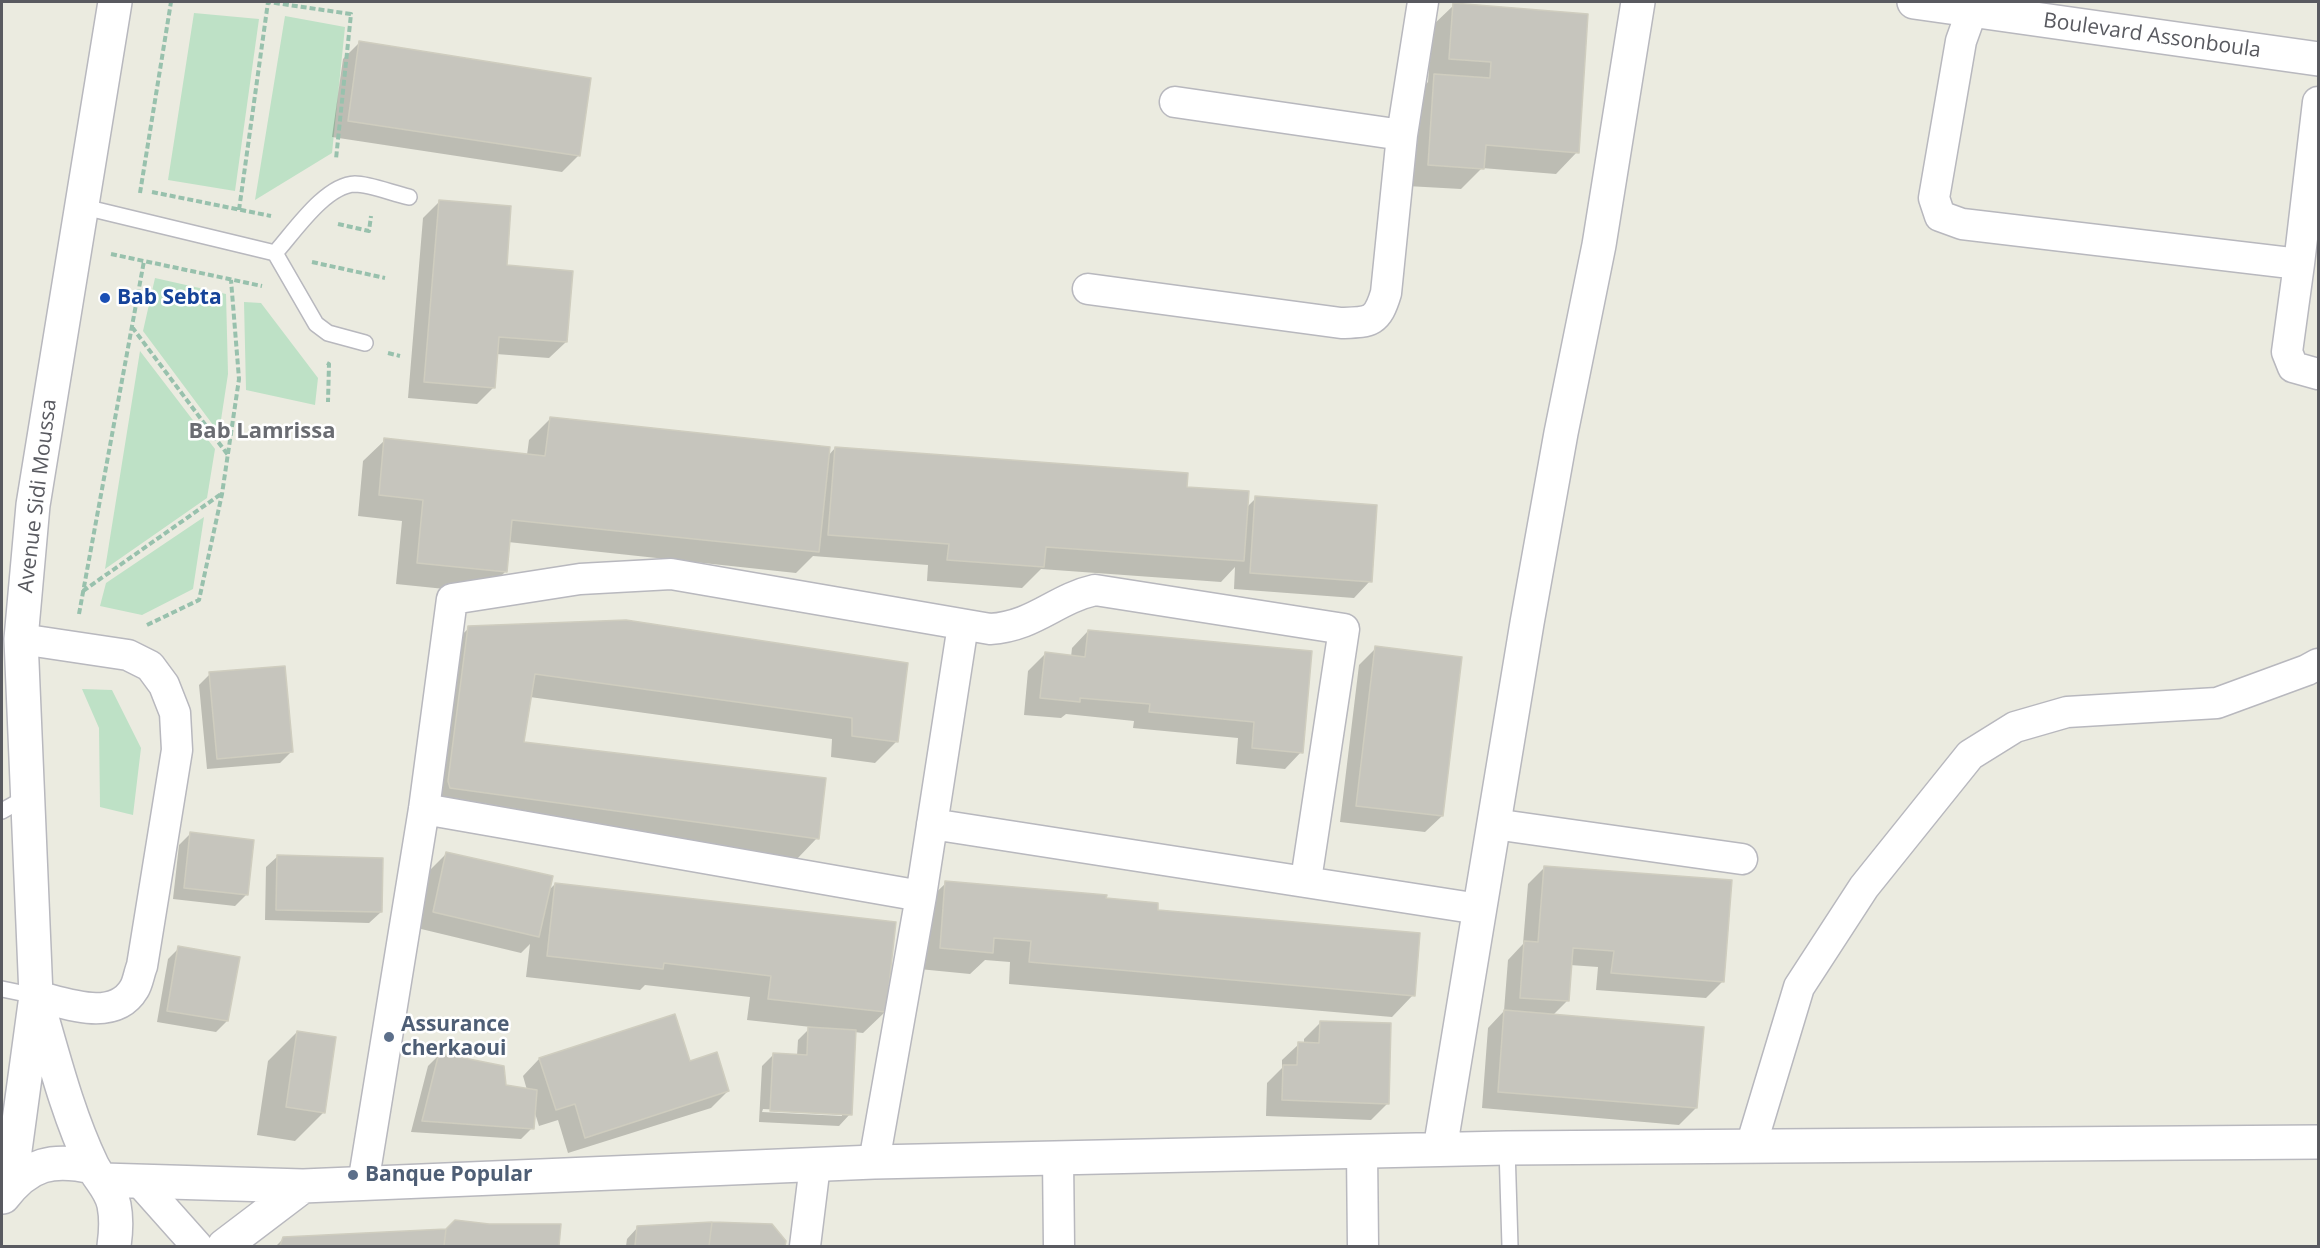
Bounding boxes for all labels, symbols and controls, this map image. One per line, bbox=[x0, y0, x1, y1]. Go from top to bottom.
street label: Boulevard Assonboula bbox=[2042, 8, 2262, 64]
place label: Bab Sebta bbox=[117, 285, 222, 311]
marker: Bab Sebta bbox=[98, 291, 112, 305]
street label: Avenue Sidi Moussa bbox=[14, 398, 62, 594]
district label: Bab Lamrissa bbox=[189, 419, 335, 445]
place label: Assurance cherkaoui bbox=[401, 1012, 509, 1062]
marker: Assurance cherkaoui bbox=[382, 1030, 396, 1044]
place label: Banque Popular bbox=[365, 1162, 532, 1188]
marker: Banque Popular bbox=[346, 1168, 360, 1182]

